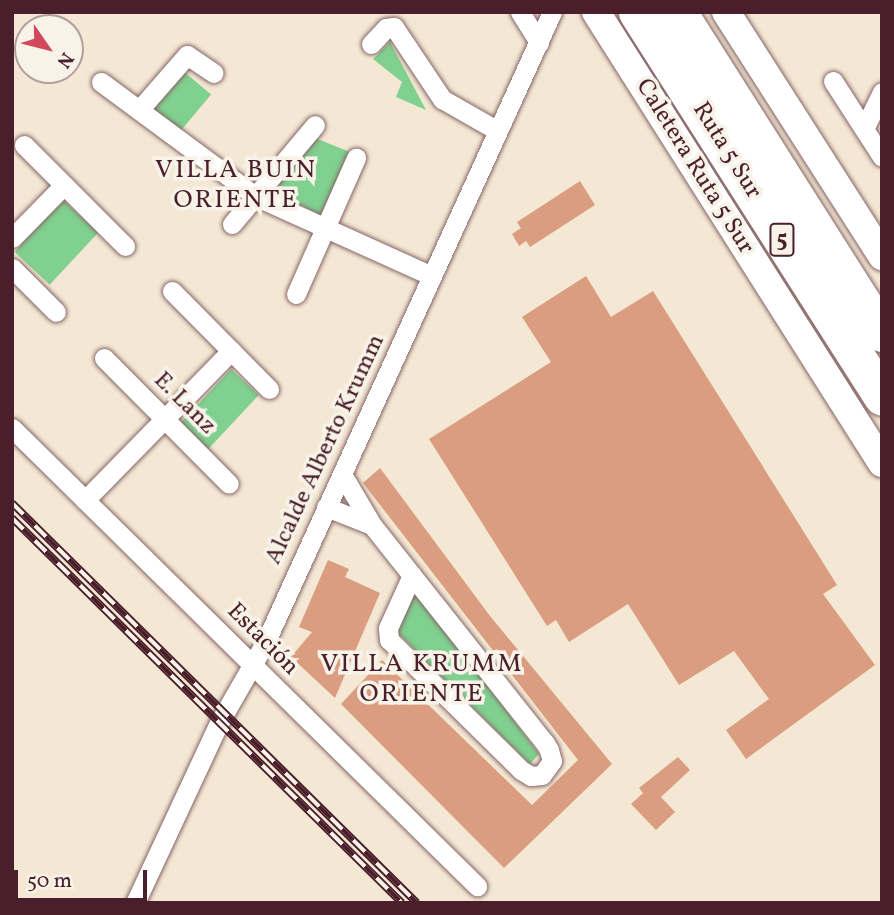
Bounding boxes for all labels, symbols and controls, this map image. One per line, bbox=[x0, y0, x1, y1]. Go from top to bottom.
north arrow bbox=[14, 14, 84, 84]
text: N bbox=[50, 47, 79, 73]
street label: Caletera Ruta 5 Sur bbox=[629, 74, 759, 260]
street label: Ruta 5 Sur bbox=[685, 97, 767, 205]
district label: VILLA BUIN ORIENTE bbox=[156, 155, 316, 216]
road number: 5 bbox=[768, 220, 796, 260]
street label: Alcalde Alberto Krumm bbox=[260, 330, 392, 570]
street label: E. Lanz bbox=[147, 367, 221, 441]
street label: Estación bbox=[220, 598, 304, 682]
district label: VILLA KRUMM ORIENTE bbox=[322, 649, 522, 710]
scale bar bbox=[18, 856, 150, 900]
text: 50 m bbox=[27, 867, 72, 896]

